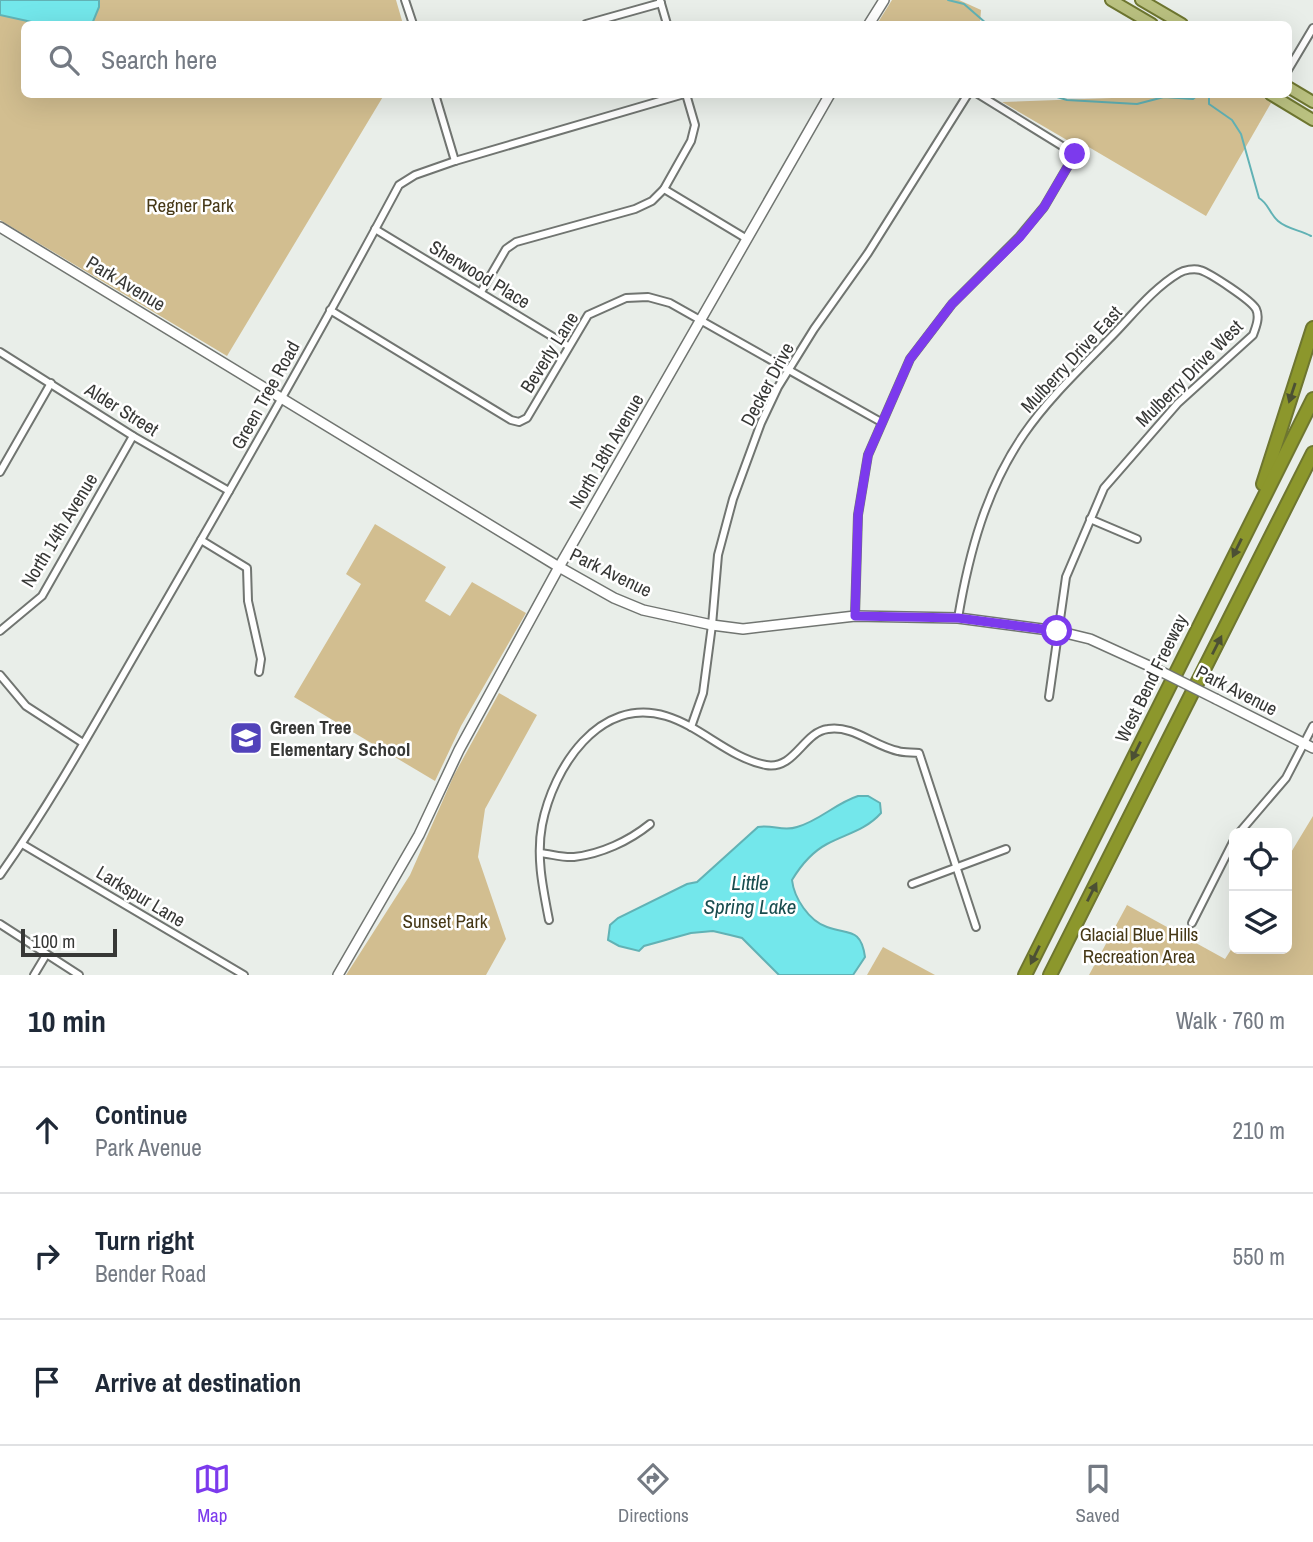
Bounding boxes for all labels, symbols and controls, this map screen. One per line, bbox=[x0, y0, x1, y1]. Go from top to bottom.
search box bbox=[21, 21, 1292, 98]
icon: search bbox=[45, 41, 83, 79]
text: Search here bbox=[101, 42, 217, 77]
route end bbox=[1059, 138, 1090, 169]
park label: Regner Park bbox=[146, 192, 234, 218]
street label: Sherwood Place bbox=[425, 234, 535, 314]
street label: Park Avenue bbox=[82, 249, 170, 317]
street label: Mulberry Drive East bbox=[1015, 299, 1128, 418]
street label: Beverly Lane bbox=[514, 307, 584, 397]
street label: Mulberry Drive West bbox=[1130, 313, 1249, 432]
street label: Green Tree Road bbox=[224, 336, 306, 454]
street label: Decker Drive bbox=[734, 338, 800, 430]
street label: Alder Street bbox=[79, 376, 164, 442]
one-way arrow bbox=[1287, 382, 1297, 403]
street label: North 18th Avenue bbox=[563, 389, 649, 513]
street label: North 14th Avenue bbox=[15, 468, 103, 592]
one-way arrow bbox=[1232, 538, 1243, 558]
street label: Park Avenue bbox=[566, 541, 656, 603]
street label: West Bend Freeway bbox=[1109, 609, 1193, 747]
route start bbox=[1041, 615, 1072, 646]
one-way arrow bbox=[1210, 635, 1222, 655]
street label: Park Avenue bbox=[1192, 658, 1282, 722]
place label: Green Tree Elementary School bbox=[270, 714, 410, 762]
school or university icon: Green Tree Elementary School bbox=[227, 719, 265, 757]
one-way arrow bbox=[1131, 741, 1142, 761]
map controls bbox=[1229, 828, 1292, 954]
button: locate bbox=[1229, 828, 1292, 891]
street label: Larkspur Lane bbox=[92, 859, 190, 933]
water label: Little Spring Lake bbox=[704, 868, 796, 921]
one-way arrow bbox=[1086, 882, 1097, 902]
button: layers bbox=[1229, 891, 1292, 954]
park label: Sunset Park bbox=[403, 908, 488, 934]
park label: Glacial Blue Hills Recreation Area bbox=[1080, 921, 1199, 969]
scale bar bbox=[21, 926, 117, 958]
text: 100 m bbox=[32, 928, 75, 954]
one-way arrow bbox=[1029, 945, 1040, 965]
text: 10 min bbox=[28, 1001, 106, 1041]
text: Walk · 760 m bbox=[1176, 1005, 1285, 1036]
text: Continue bbox=[95, 1097, 187, 1132]
icon: ahead bbox=[28, 1111, 66, 1149]
text: 210 m bbox=[1233, 1115, 1285, 1146]
text: Park Avenue bbox=[95, 1132, 202, 1163]
text: Turn right bbox=[95, 1223, 194, 1258]
icon: right bbox=[28, 1237, 66, 1275]
text: 550 m bbox=[1233, 1241, 1285, 1272]
text: Bender Road bbox=[95, 1258, 206, 1289]
icon: arrive bbox=[28, 1363, 66, 1401]
text: Arrive at destination bbox=[95, 1365, 301, 1400]
tab: Map bbox=[193, 1460, 231, 1528]
tab: Directions bbox=[618, 1460, 689, 1528]
tab: Saved bbox=[1076, 1460, 1120, 1528]

